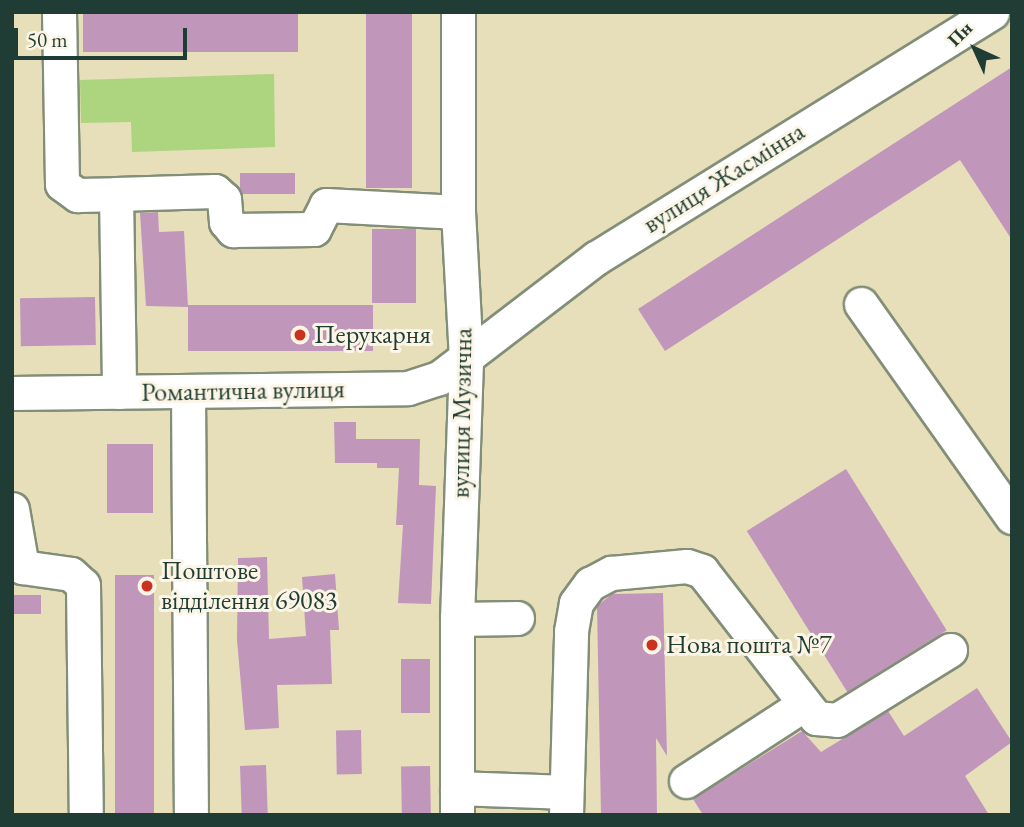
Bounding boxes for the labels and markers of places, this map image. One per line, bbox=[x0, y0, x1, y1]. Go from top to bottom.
place label: Перукарня bbox=[314, 319, 431, 351]
marker: Перукарня bbox=[292, 327, 308, 343]
place label: Поштове відділення 69083 bbox=[161, 555, 337, 616]
marker: Поштове відділення 69083 bbox=[139, 578, 155, 594]
place label: Нова пошта №7 bbox=[666, 629, 832, 661]
marker: Нова пошта №7 bbox=[644, 637, 660, 653]

